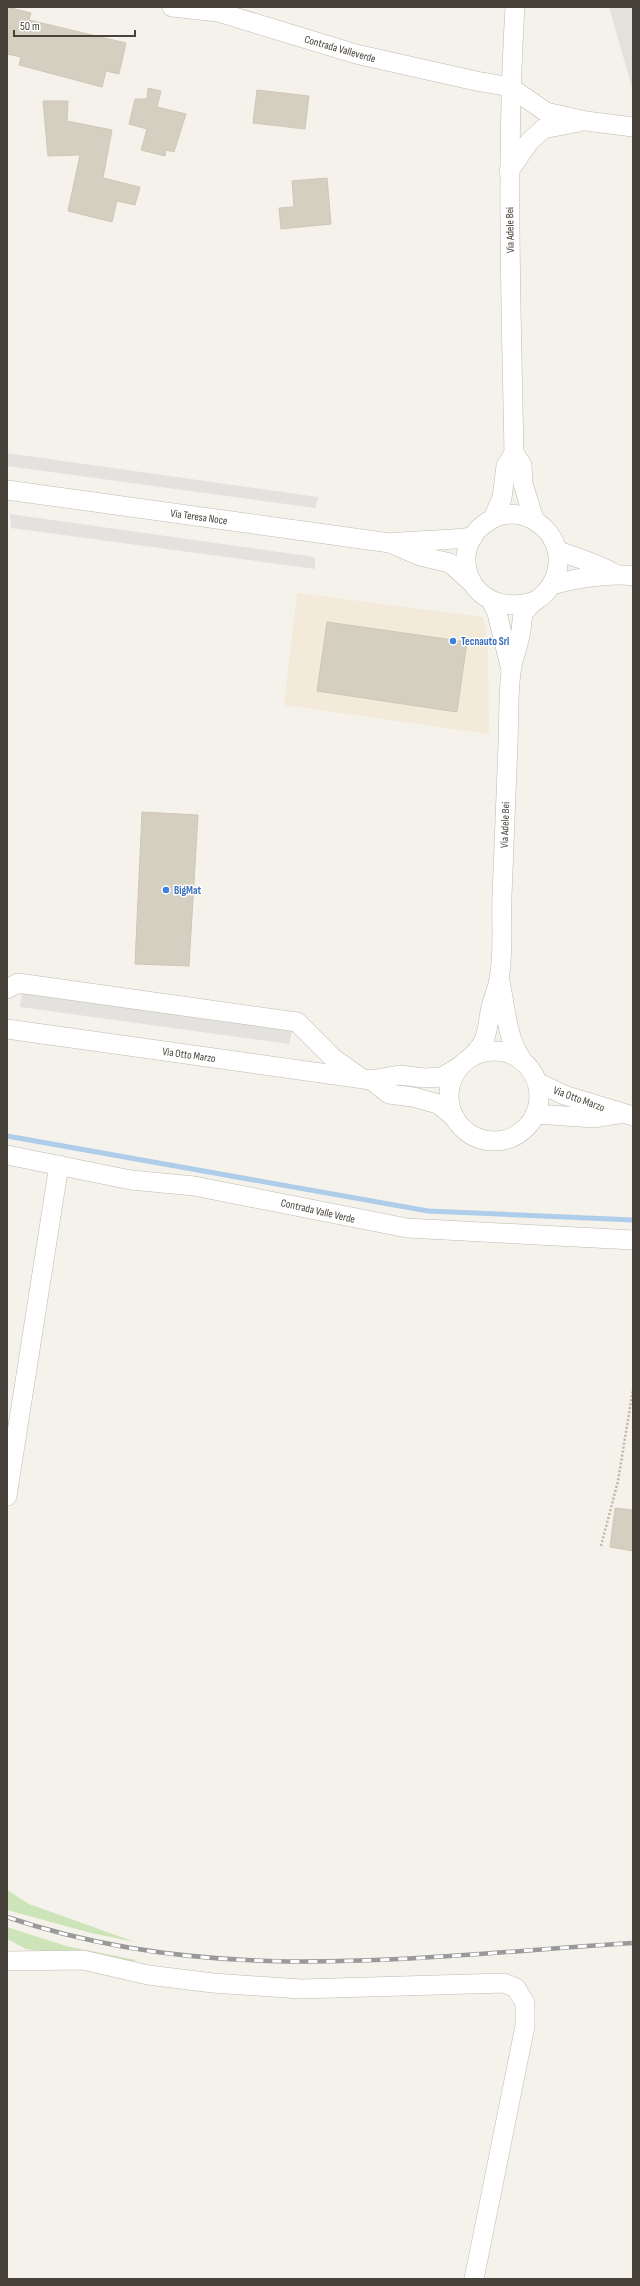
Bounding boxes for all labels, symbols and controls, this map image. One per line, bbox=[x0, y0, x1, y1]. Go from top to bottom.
scale bar bbox=[14, 12, 135, 38]
text: 50 m bbox=[20, 19, 40, 34]
street label: Contrada Valleverde bbox=[303, 33, 377, 65]
street label: Via Adele Bei bbox=[503, 207, 517, 253]
street label: Via Teresa Noce bbox=[170, 507, 228, 527]
place label: Tecnauto Srl bbox=[461, 635, 509, 648]
marker: Tecnauto Srl bbox=[448, 636, 458, 646]
street label: Via Adele Bei bbox=[498, 802, 512, 848]
place label: BigMat bbox=[174, 884, 202, 897]
marker: BigMat bbox=[161, 885, 171, 895]
street label: Via Otto Marzo bbox=[162, 1045, 217, 1065]
street label: Via Otto Marzo bbox=[552, 1084, 607, 1114]
street label: Contrada Valle Verde bbox=[280, 1196, 356, 1226]

